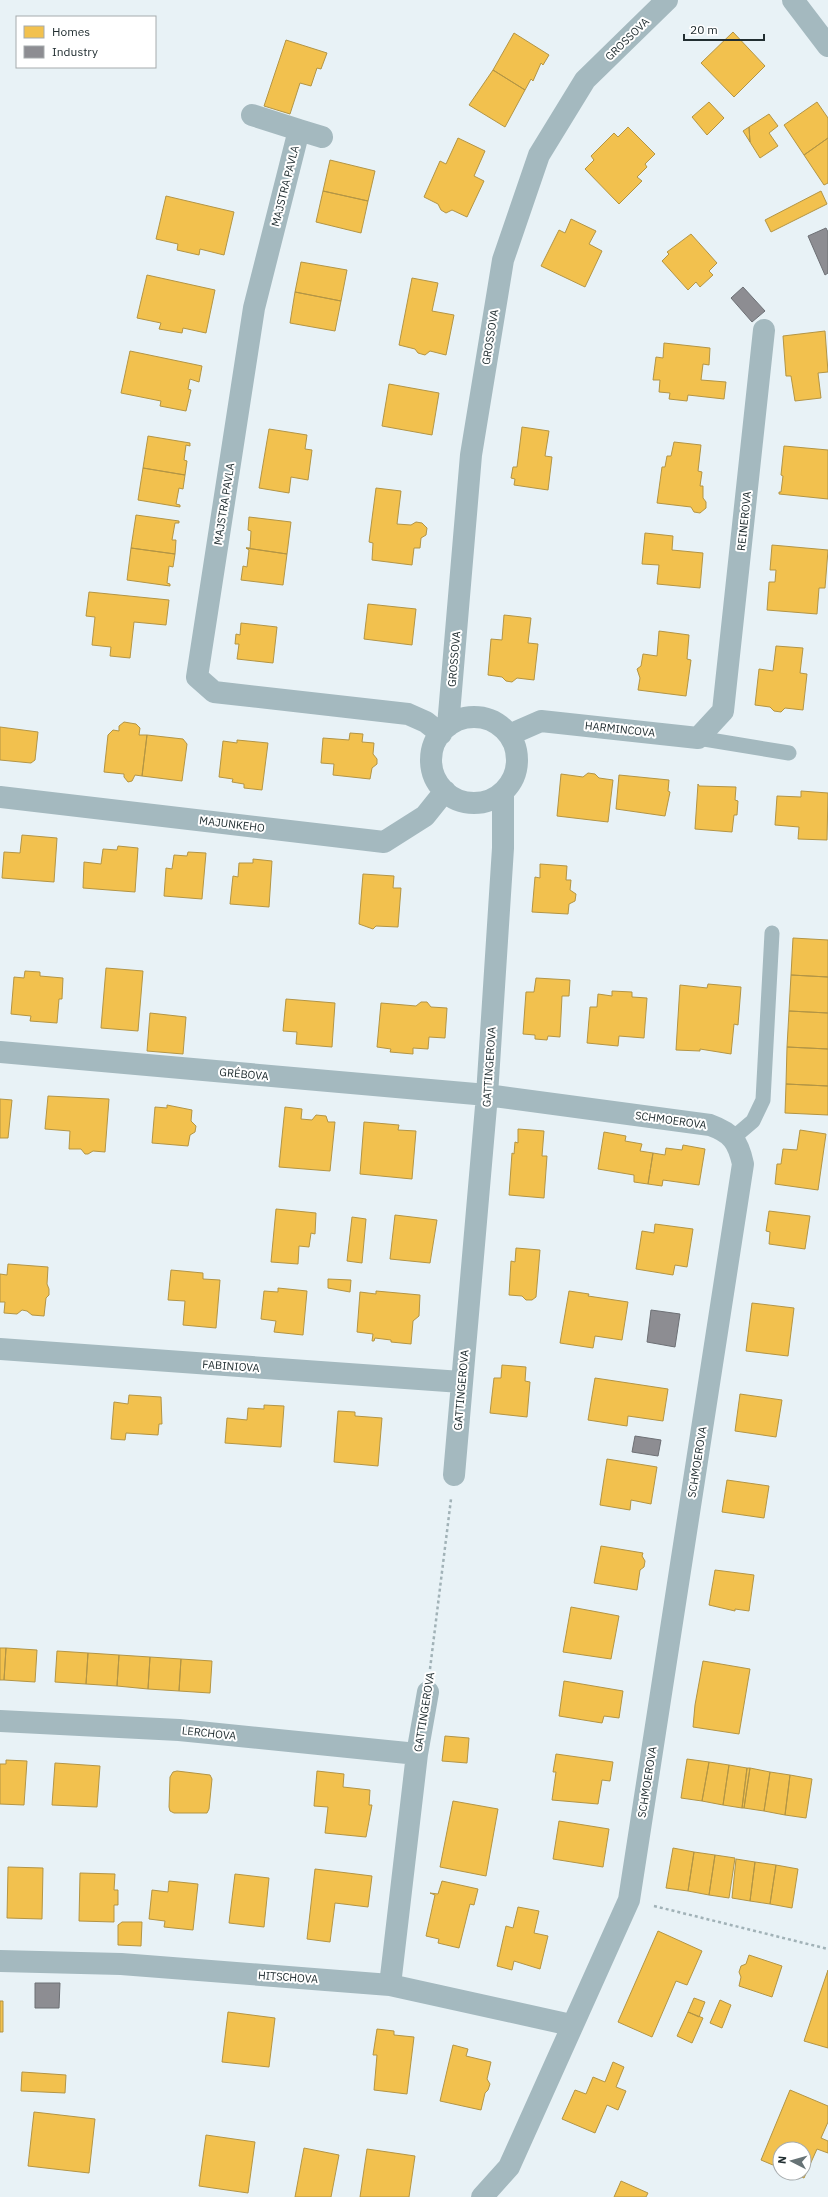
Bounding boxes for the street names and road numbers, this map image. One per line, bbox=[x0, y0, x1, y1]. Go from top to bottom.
street label: GROSSOVA bbox=[602, 15, 652, 63]
street label: MAJSTRA PAVLA bbox=[268, 144, 302, 228]
street label: GROSSOVA bbox=[479, 308, 501, 366]
street label: MAJSTRA PAVLA bbox=[211, 462, 237, 546]
street label: REINEROVA bbox=[734, 490, 754, 552]
street label: GROSSOVA bbox=[445, 630, 463, 688]
street label: HARMINCOVA bbox=[584, 718, 656, 740]
street label: MAJUNKEHO bbox=[198, 813, 266, 835]
street label: GATTINGEROVA bbox=[479, 1026, 499, 1108]
street label: GRÉBOVA bbox=[219, 1065, 269, 1083]
street label: SCHMOEROVA bbox=[634, 1108, 708, 1132]
street label: GATTINGEROVA bbox=[451, 1349, 471, 1431]
street label: FABINIOVA bbox=[202, 1357, 260, 1375]
street label: SCHMOEROVA bbox=[684, 1425, 710, 1499]
street label: GATTINGEROVA bbox=[411, 1671, 437, 1753]
street label: LERCHOVA bbox=[181, 1723, 237, 1743]
street label: SCHMOEROVA bbox=[634, 1745, 660, 1819]
street label: HITSCHOVA bbox=[257, 1968, 319, 1986]

